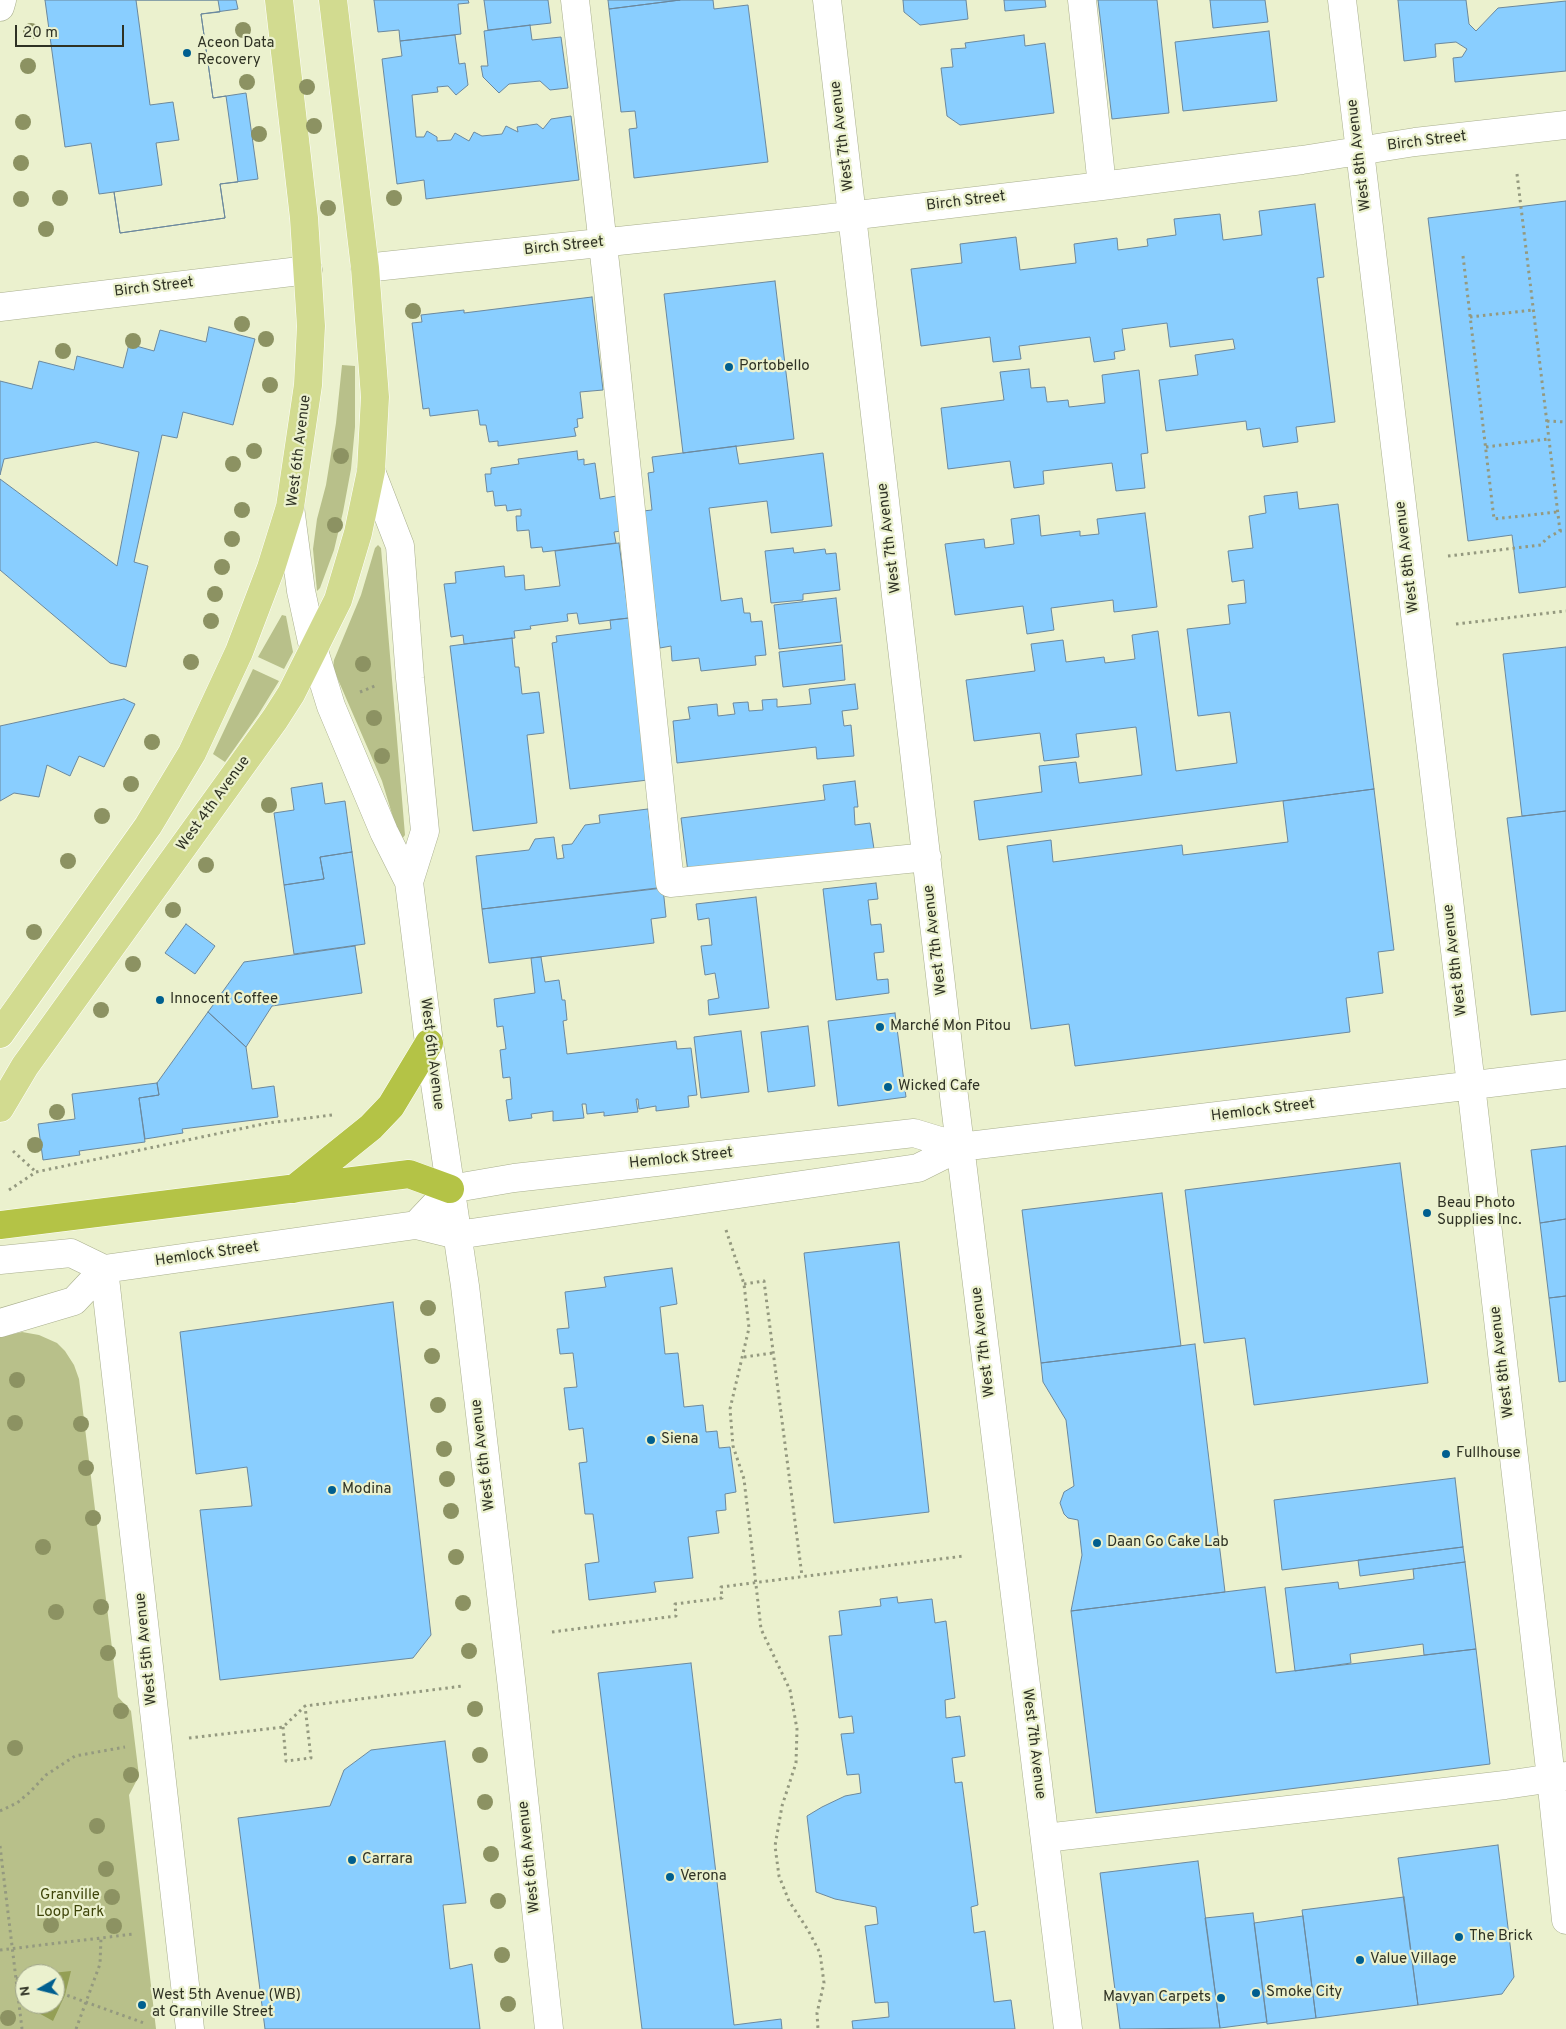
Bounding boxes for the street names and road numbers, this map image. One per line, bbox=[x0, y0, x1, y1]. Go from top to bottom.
street label: West 7th Avenue bbox=[827, 80, 859, 192]
street label: West 8th Avenue bbox=[1344, 98, 1376, 212]
street label: Birch Street bbox=[1386, 128, 1468, 156]
street label: Birch Street bbox=[925, 188, 1007, 216]
street label: Birch Street bbox=[523, 234, 605, 260]
street label: Birch Street bbox=[113, 274, 195, 302]
street label: West 6th Avenue bbox=[284, 394, 316, 508]
street label: West 7th Avenue bbox=[874, 482, 906, 594]
street label: West 8th Avenue bbox=[1392, 500, 1424, 614]
street label: West 4th Avenue bbox=[173, 753, 255, 855]
street label: West 7th Avenue bbox=[920, 884, 952, 996]
street label: West 8th Avenue bbox=[1440, 903, 1472, 1017]
street label: West 6th Avenue bbox=[415, 997, 447, 1111]
street label: Hemlock Street bbox=[1210, 1096, 1316, 1126]
street label: Hemlock Street bbox=[628, 1145, 734, 1173]
street label: Hemlock Street bbox=[154, 1239, 260, 1271]
street label: West 7th Avenue bbox=[968, 1286, 1000, 1398]
street label: West 8th Avenue bbox=[1487, 1305, 1519, 1419]
street label: West 6th Avenue bbox=[468, 1398, 500, 1512]
street label: West 5th Avenue bbox=[132, 1592, 162, 1706]
street label: West 7th Avenue bbox=[1017, 1688, 1049, 1800]
street label: West 6th Avenue bbox=[515, 1800, 545, 1914]

